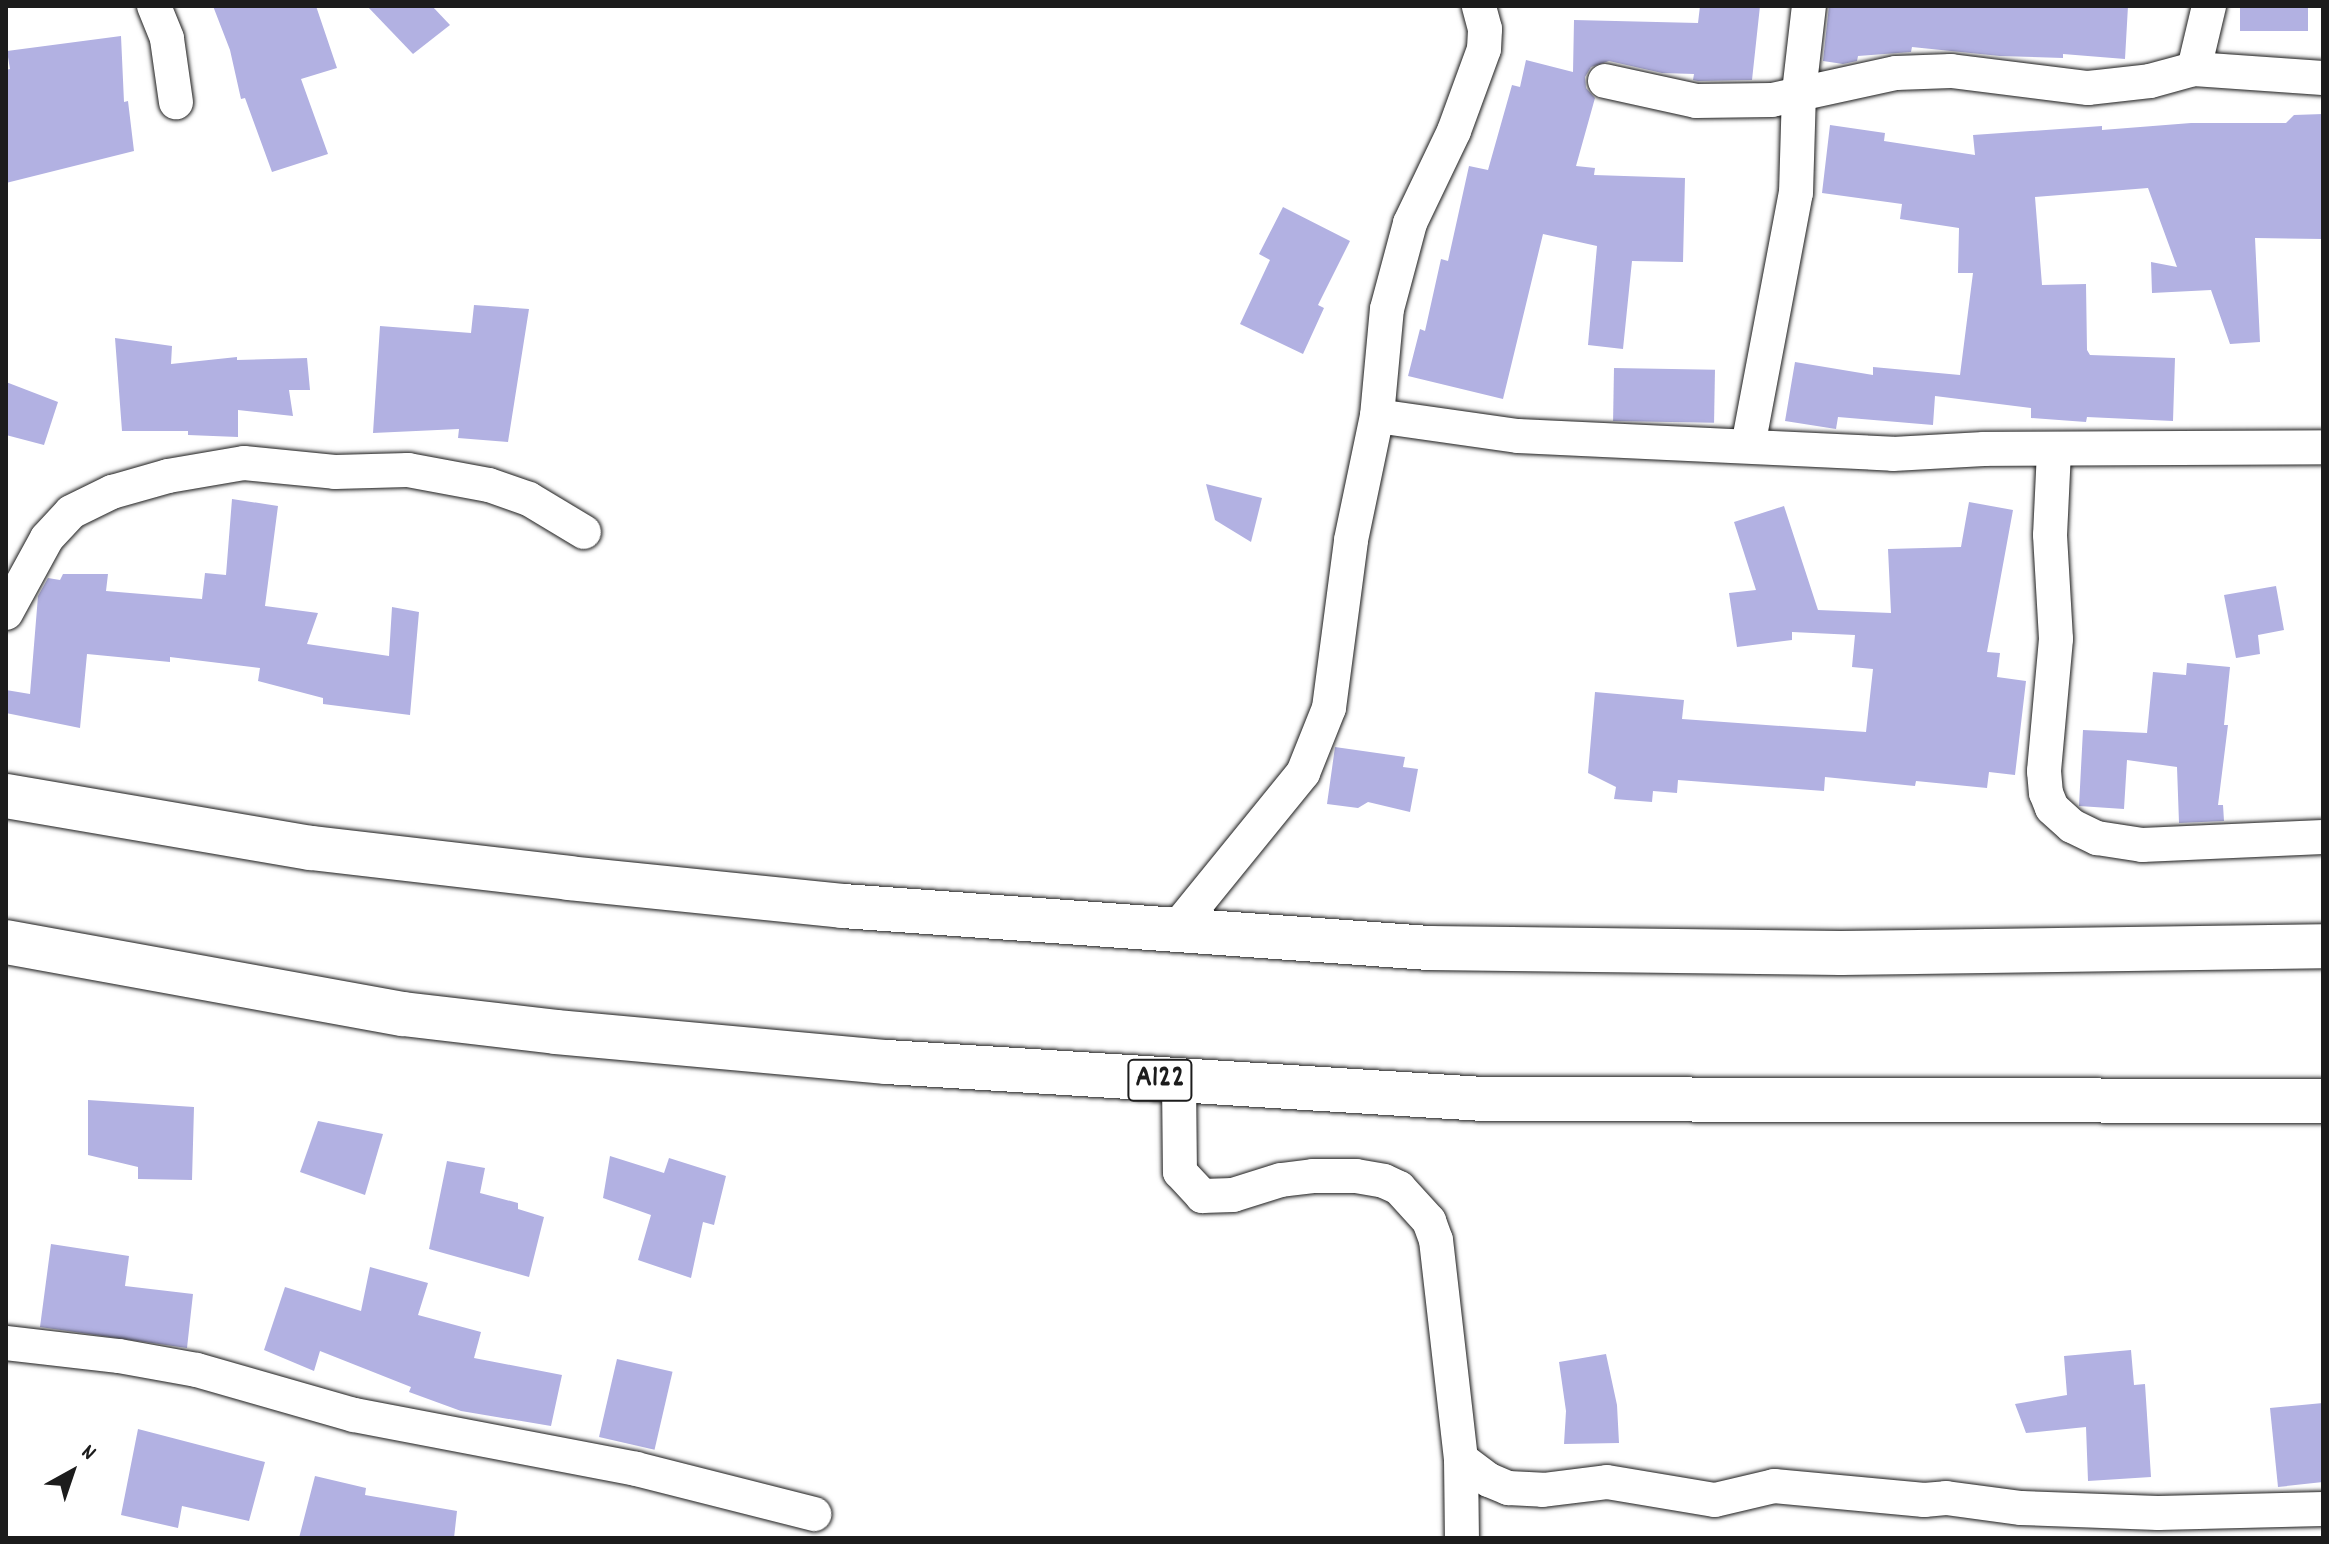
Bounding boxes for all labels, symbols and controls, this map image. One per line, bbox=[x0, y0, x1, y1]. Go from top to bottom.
road number: A122 bbox=[1126, 1054, 1194, 1106]
north arrow bbox=[32, 1432, 112, 1512]
text: N bbox=[74, 1438, 102, 1469]

